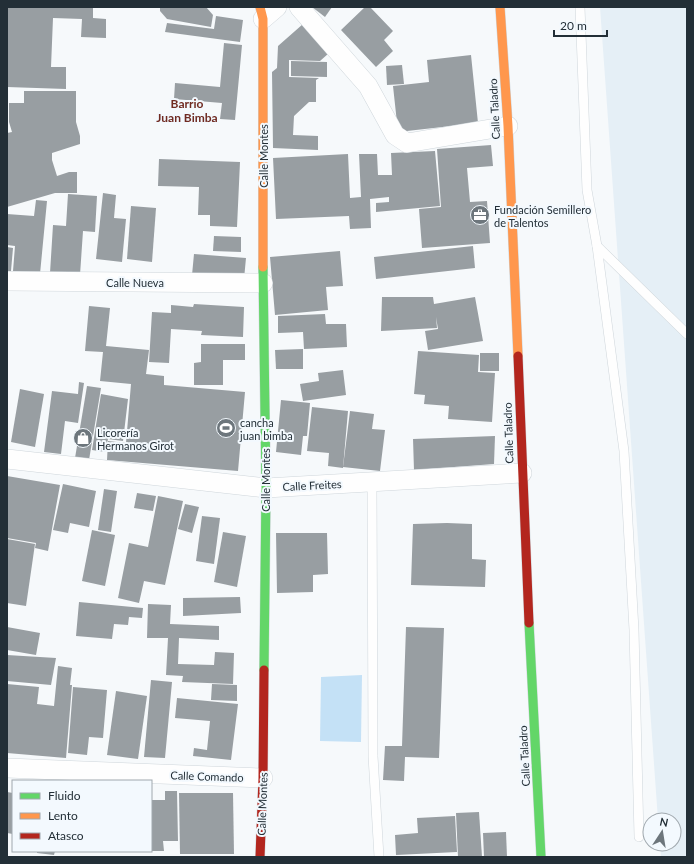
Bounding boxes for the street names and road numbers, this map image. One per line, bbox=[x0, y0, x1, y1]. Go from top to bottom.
street label: Calle Taladro bbox=[486, 78, 502, 140]
street label: Calle Montes bbox=[257, 124, 270, 188]
street label: Calle Nueva bbox=[106, 276, 164, 289]
street label: Calle Taladro bbox=[500, 402, 516, 464]
street label: Calle Montes bbox=[259, 448, 272, 512]
street label: Calle Freites bbox=[282, 477, 342, 493]
street label: Calle Taladro bbox=[516, 725, 532, 787]
street label: Calle Comando bbox=[170, 768, 244, 784]
street label: Calle Montes bbox=[254, 772, 270, 836]

